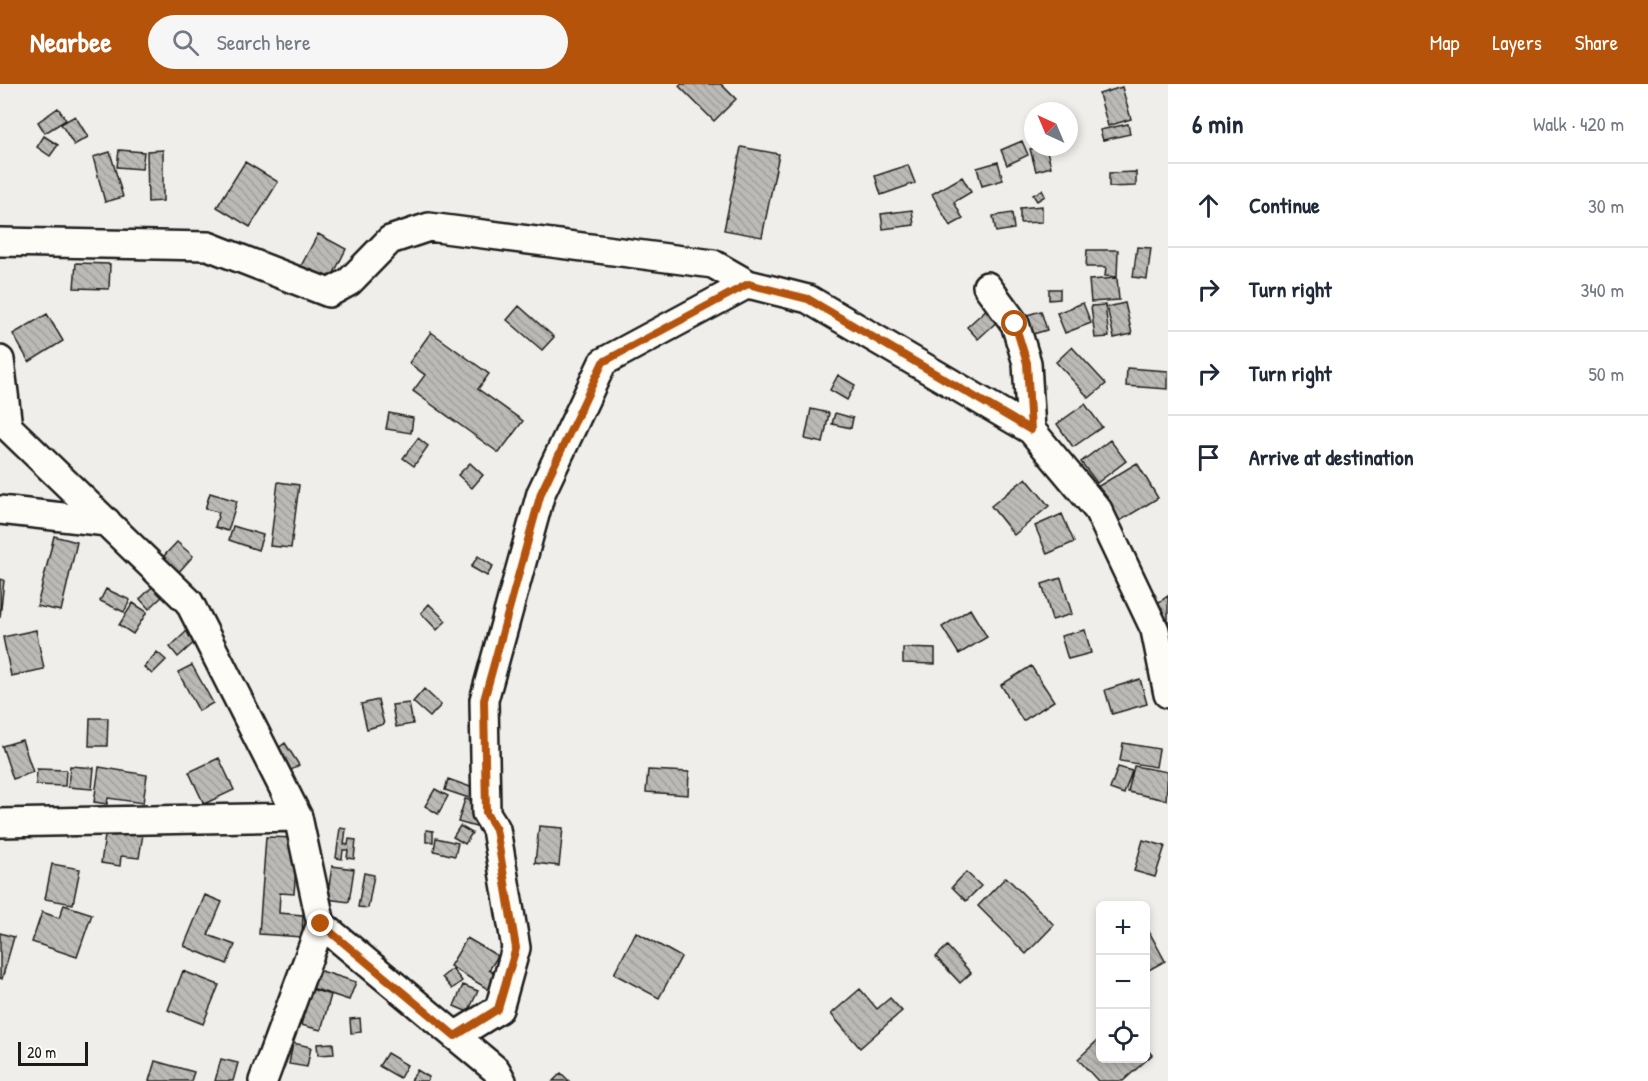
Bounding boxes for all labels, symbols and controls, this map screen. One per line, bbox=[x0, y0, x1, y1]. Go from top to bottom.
search box bbox=[148, 15, 568, 69]
text: Nearbee bbox=[30, 23, 112, 61]
icon: search bbox=[169, 26, 202, 59]
text: Search here bbox=[217, 27, 311, 57]
text: Map bbox=[1430, 28, 1459, 57]
text: Layers bbox=[1492, 28, 1542, 57]
text: Share bbox=[1575, 28, 1618, 57]
north arrow bbox=[1024, 102, 1078, 156]
text: 6 min bbox=[1192, 106, 1244, 141]
text: Walk · 420 m bbox=[1533, 110, 1624, 137]
icon: ahead bbox=[1192, 189, 1225, 222]
text: Continue bbox=[1249, 190, 1320, 220]
text: 30 m bbox=[1588, 192, 1624, 219]
icon: right bbox=[1192, 273, 1225, 306]
text: Turn right bbox=[1249, 274, 1332, 304]
text: 340 m bbox=[1580, 276, 1624, 303]
route start bbox=[1001, 310, 1027, 336]
icon: right bbox=[1192, 357, 1225, 390]
text: Turn right bbox=[1249, 358, 1332, 388]
text: 50 m bbox=[1588, 360, 1624, 387]
icon: arrive bbox=[1192, 441, 1225, 474]
text: Arrive at destination bbox=[1249, 442, 1414, 472]
map controls bbox=[1096, 901, 1150, 1063]
button: + bbox=[1096, 901, 1150, 955]
route end bbox=[307, 910, 333, 936]
button: − bbox=[1096, 955, 1150, 1009]
button: locate bbox=[1096, 1009, 1150, 1063]
scale bar bbox=[18, 1039, 88, 1066]
text: 20 m bbox=[27, 1041, 56, 1063]

